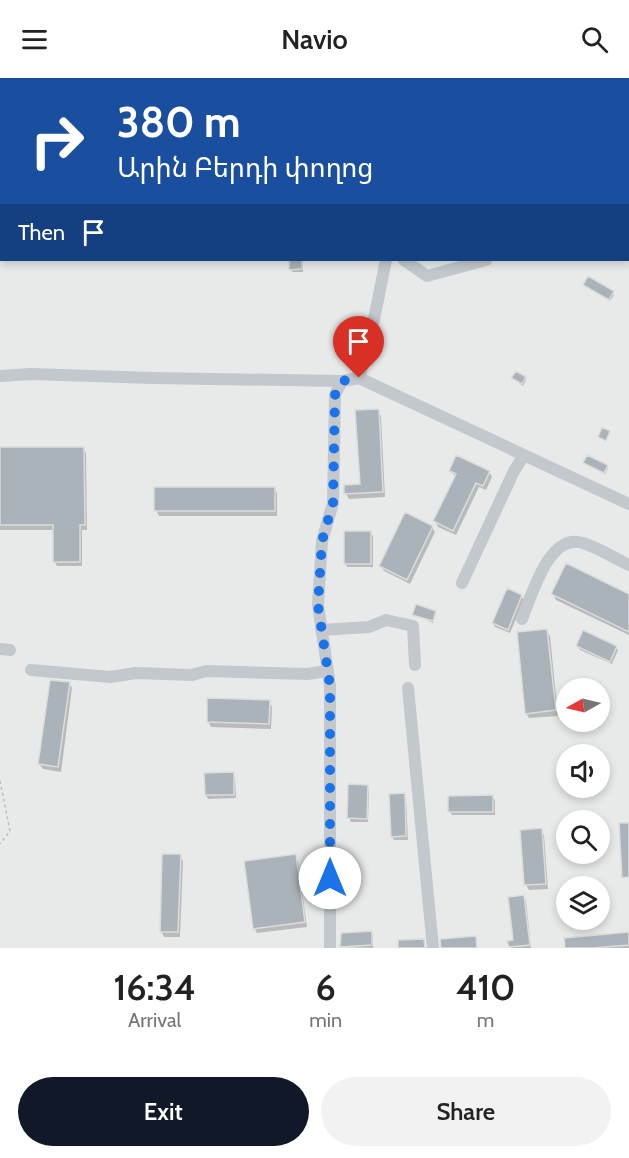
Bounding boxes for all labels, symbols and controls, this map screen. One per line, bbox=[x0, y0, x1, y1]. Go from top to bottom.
icon: menu bbox=[18, 23, 51, 56]
text: Navio bbox=[281, 23, 348, 56]
icon: search bbox=[578, 23, 611, 56]
text: 380 m bbox=[117, 96, 241, 148]
icon: right bbox=[18, 102, 96, 180]
text: Արին Բերդի փողոց bbox=[117, 151, 374, 184]
icon: arrive bbox=[77, 216, 110, 249]
text: Then bbox=[18, 219, 65, 246]
pin bbox=[333, 316, 384, 378]
icon: arrive bbox=[342, 325, 375, 358]
north arrow bbox=[556, 678, 610, 732]
map controls bbox=[556, 678, 610, 930]
button: sound bbox=[556, 744, 610, 798]
button: search bbox=[556, 810, 610, 864]
position arrow bbox=[298, 846, 362, 910]
button: layers bbox=[556, 876, 610, 930]
text: 16:34 bbox=[114, 965, 196, 1009]
text: 6 bbox=[316, 965, 336, 1009]
text: 410 bbox=[456, 965, 515, 1009]
text: Arrival bbox=[128, 1008, 181, 1032]
text: min bbox=[309, 1008, 342, 1032]
text: m bbox=[477, 1008, 494, 1032]
button: Exit bbox=[18, 1077, 309, 1146]
button: Share bbox=[321, 1077, 611, 1146]

